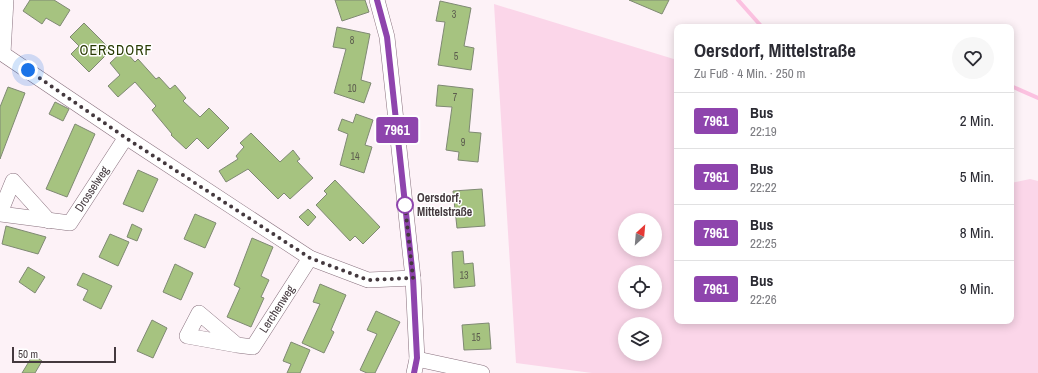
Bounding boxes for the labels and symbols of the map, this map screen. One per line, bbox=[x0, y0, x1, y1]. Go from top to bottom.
house number: 3 bbox=[452, 8, 457, 21]
house number: 8 bbox=[350, 34, 355, 47]
district label: OERSDORF bbox=[79, 41, 153, 59]
house number: 5 bbox=[454, 50, 459, 63]
your location bbox=[18, 60, 38, 80]
house number: 10 bbox=[347, 82, 357, 95]
house number: 7 bbox=[453, 91, 458, 104]
line badge: 7961 bbox=[369, 117, 425, 143]
house number: 9 bbox=[461, 136, 466, 149]
house number: 14 bbox=[350, 150, 360, 163]
street label: Drosselweg bbox=[71, 163, 113, 215]
place label: Oersdorf, Mittelstraße bbox=[417, 190, 473, 220]
marker: Oersdorf, Mittelstraße bbox=[396, 196, 414, 214]
north arrow bbox=[618, 213, 662, 257]
house number: 13 bbox=[459, 269, 469, 282]
street label: Lerchenweg bbox=[256, 282, 299, 336]
house number: 15 bbox=[471, 331, 481, 344]
scale bar bbox=[12, 345, 116, 364]

